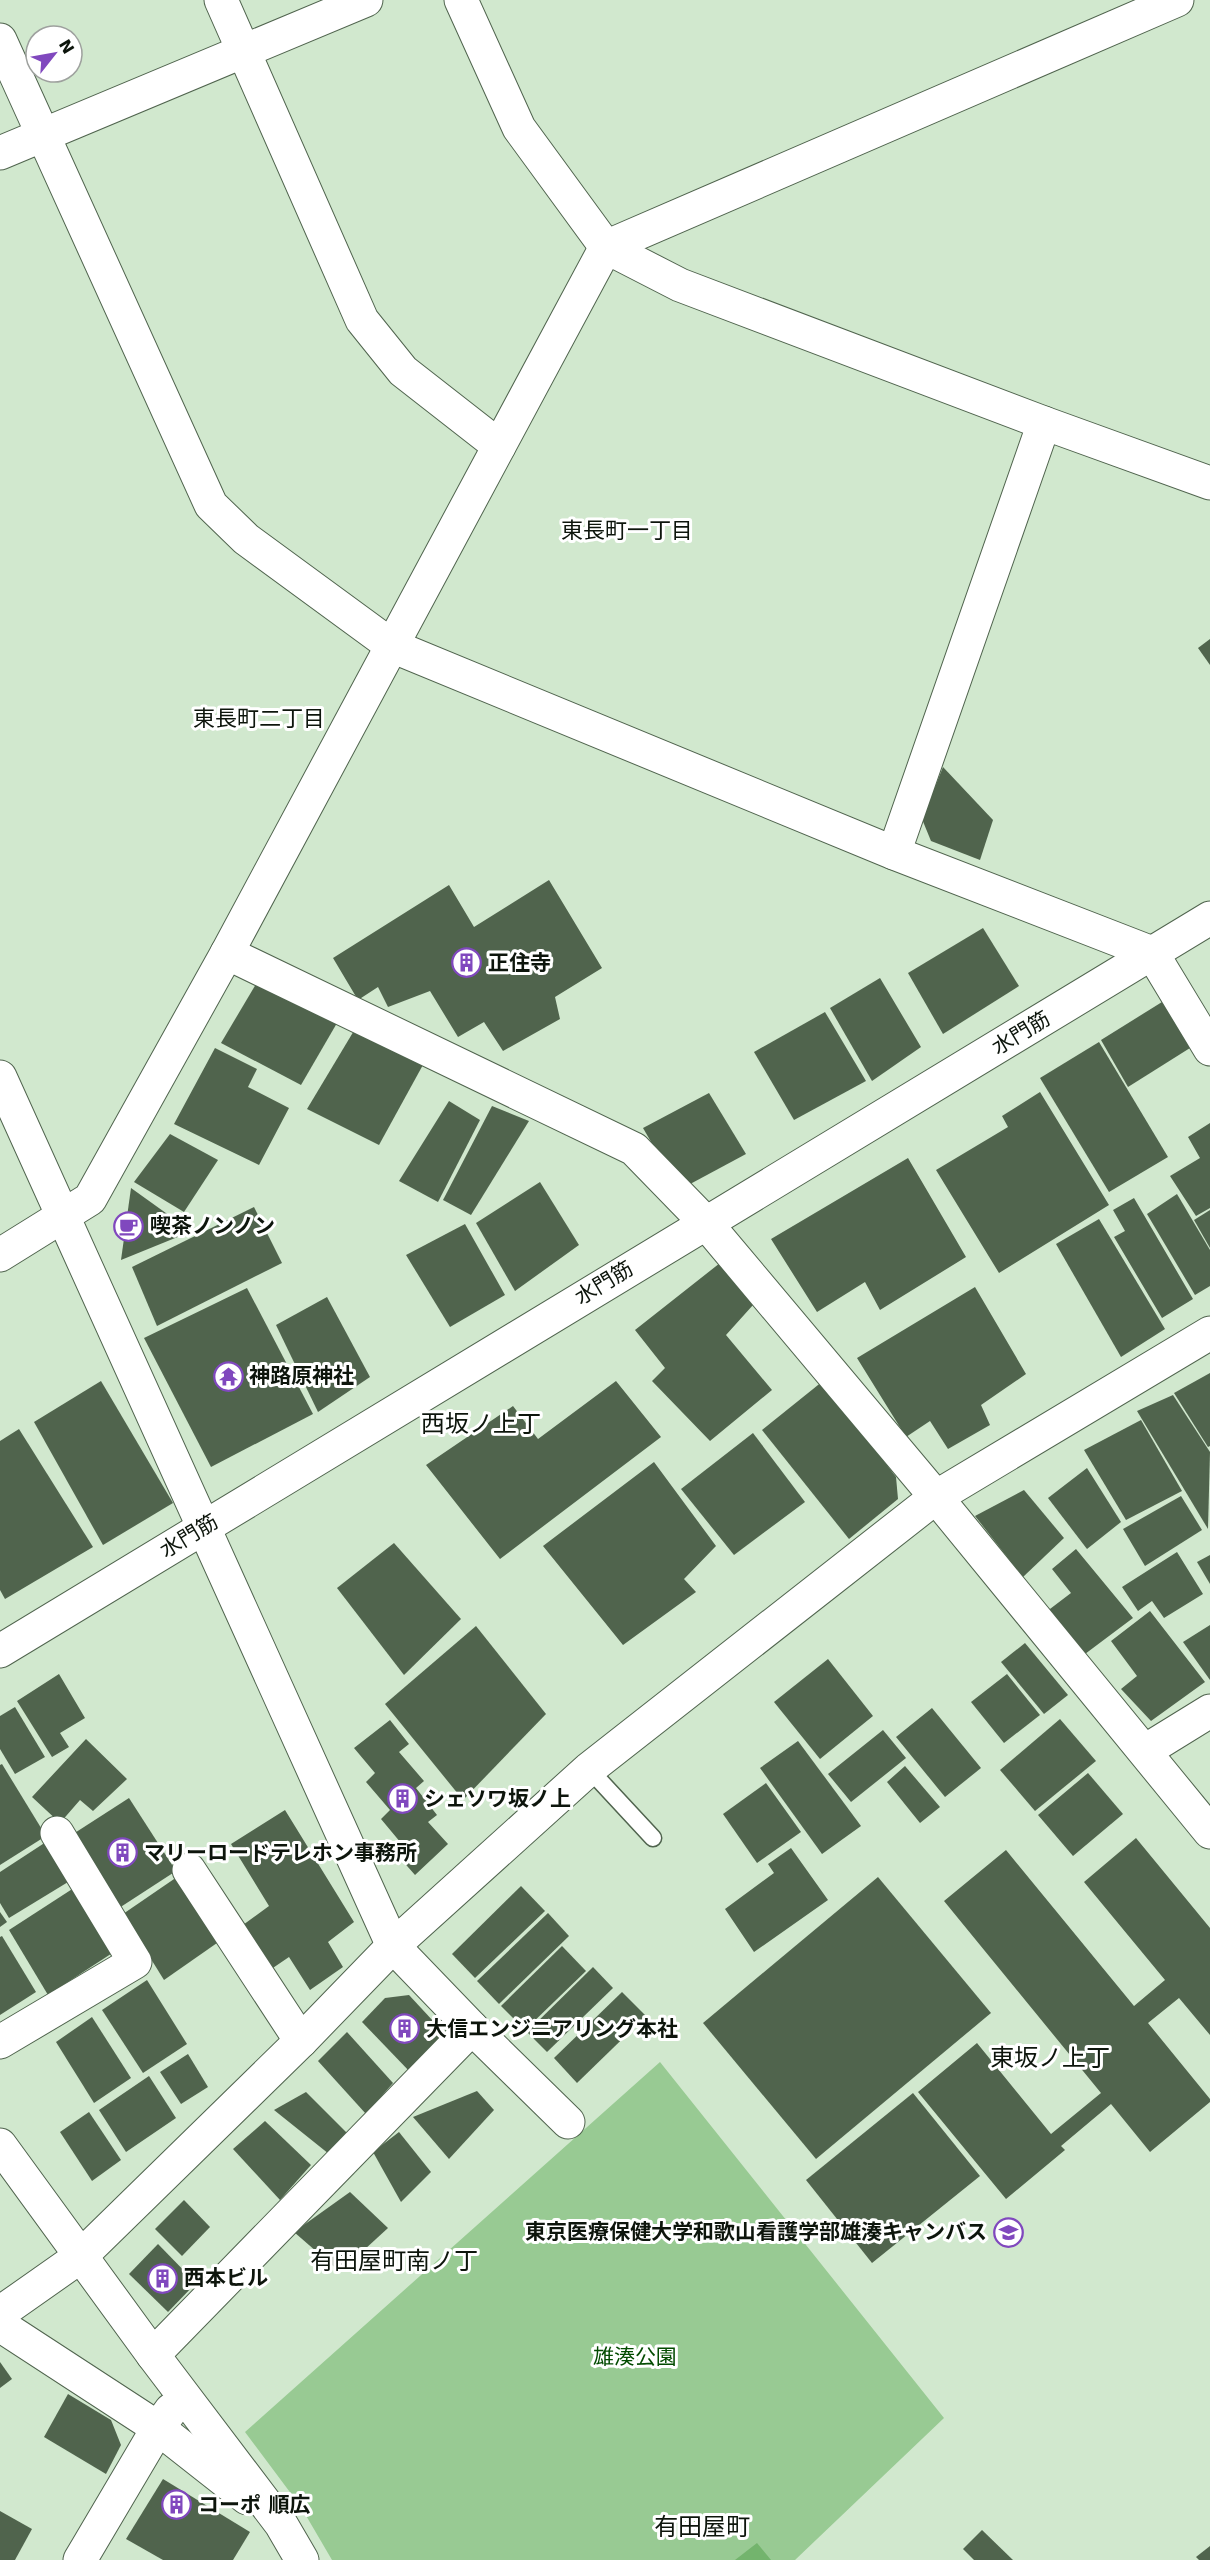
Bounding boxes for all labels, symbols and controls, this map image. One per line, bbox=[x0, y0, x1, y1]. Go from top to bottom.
north arrow bbox=[24, 24, 84, 84]
text: N bbox=[55, 36, 78, 57]
district label: 東長町一丁目 bbox=[561, 518, 693, 543]
district label: 東長町二丁目 bbox=[193, 706, 325, 731]
building icon: 正住寺 bbox=[451, 947, 483, 979]
place label: 正住寺 bbox=[488, 951, 551, 975]
street label: 水門筋 bbox=[988, 1006, 1054, 1060]
cafe icon: 喫茶ノンノン bbox=[113, 1210, 145, 1242]
place label: 喫茶ノンノン bbox=[150, 1214, 275, 1238]
street label: 水門筋 bbox=[571, 1256, 637, 1310]
temple icon: 神路原神社 bbox=[212, 1360, 244, 1392]
place label: 神路原神社 bbox=[249, 1364, 354, 1388]
district label: 西坂ノ上丁 bbox=[421, 1410, 541, 1438]
street label: 水門筋 bbox=[156, 1509, 222, 1563]
building icon: シェソワ坂ノ上 bbox=[387, 1783, 419, 1815]
place label: シェソワ坂ノ上 bbox=[424, 1787, 571, 1811]
building icon: マリーロードテレホン事務所 bbox=[107, 1837, 139, 1869]
place label: マリーロードテレホン事務所 bbox=[144, 1841, 417, 1865]
building icon: 大信エンジニアリング本社 bbox=[389, 2013, 421, 2045]
place label: 大信エンジニアリング本社 bbox=[426, 2017, 678, 2041]
district label: 東坂ノ上丁 bbox=[990, 2044, 1110, 2072]
school or university icon: 東京医療保健大学和歌山看護学部雄湊キャンバス bbox=[992, 2216, 1024, 2248]
place label: 東京医療保健大学和歌山看護学部雄湊キャンバス bbox=[525, 2220, 987, 2244]
district label: 有田屋町南ノ丁 bbox=[310, 2247, 478, 2275]
building icon: 西本ビル bbox=[147, 2262, 179, 2294]
place label: 西本ビル bbox=[184, 2266, 268, 2290]
park label: 雄湊公園 bbox=[593, 2345, 677, 2369]
building icon: コーポ 順広 bbox=[161, 2489, 193, 2521]
place label: コーポ 順広 bbox=[198, 2493, 310, 2517]
district label: 有田屋町 bbox=[654, 2513, 750, 2541]

